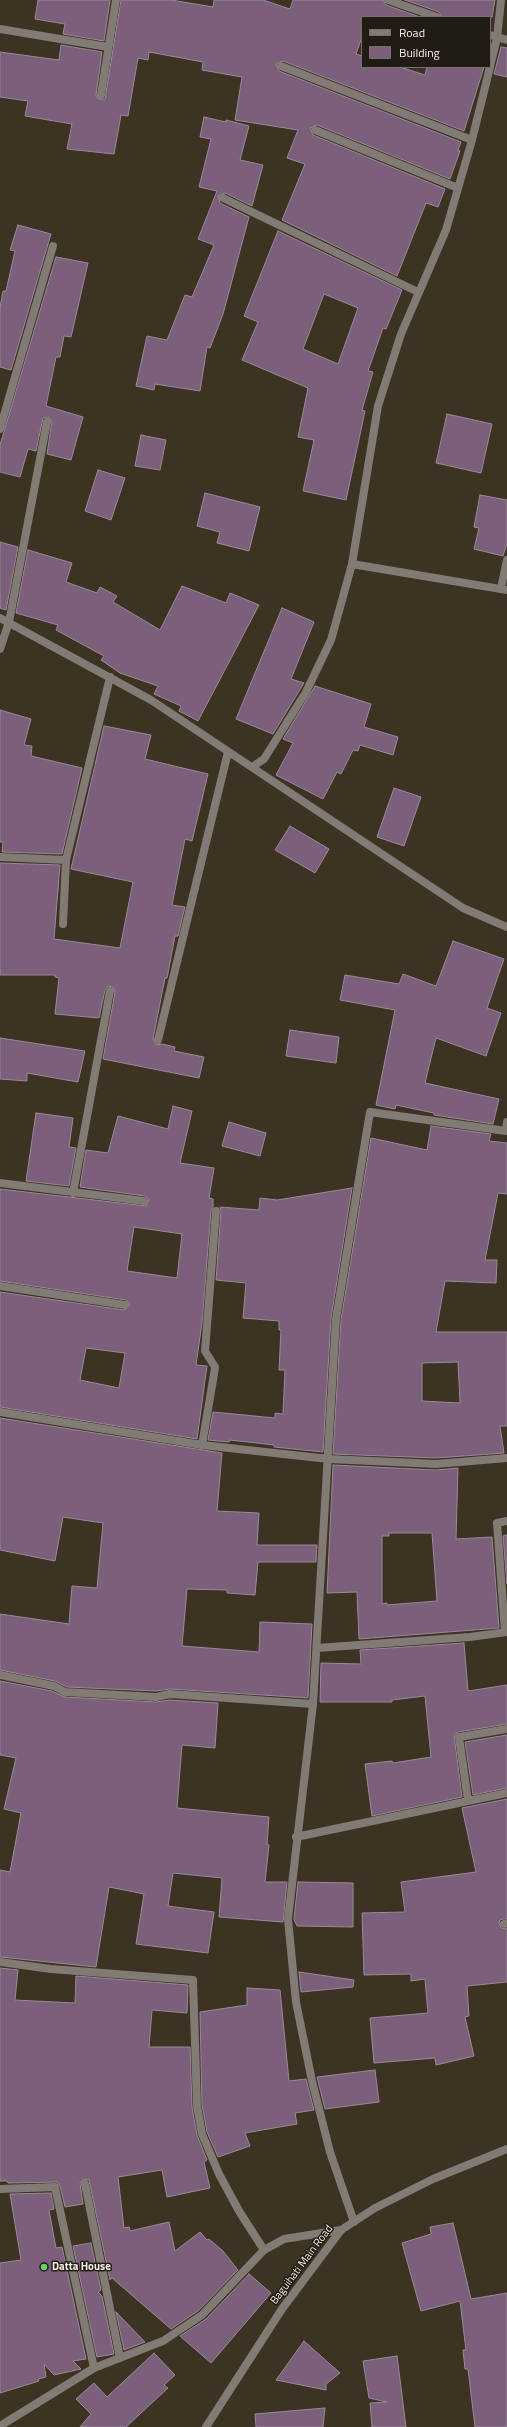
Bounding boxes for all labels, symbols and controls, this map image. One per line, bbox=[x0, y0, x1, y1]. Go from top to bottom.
legend bbox=[361, 16, 491, 68]
text: Road bbox=[399, 23, 425, 42]
text: Building bbox=[399, 43, 440, 62]
street label: Baguihati Main Road bbox=[268, 2223, 336, 2307]
place label: Datta House bbox=[52, 2260, 111, 2274]
marker: Datta House bbox=[39, 2262, 49, 2272]

